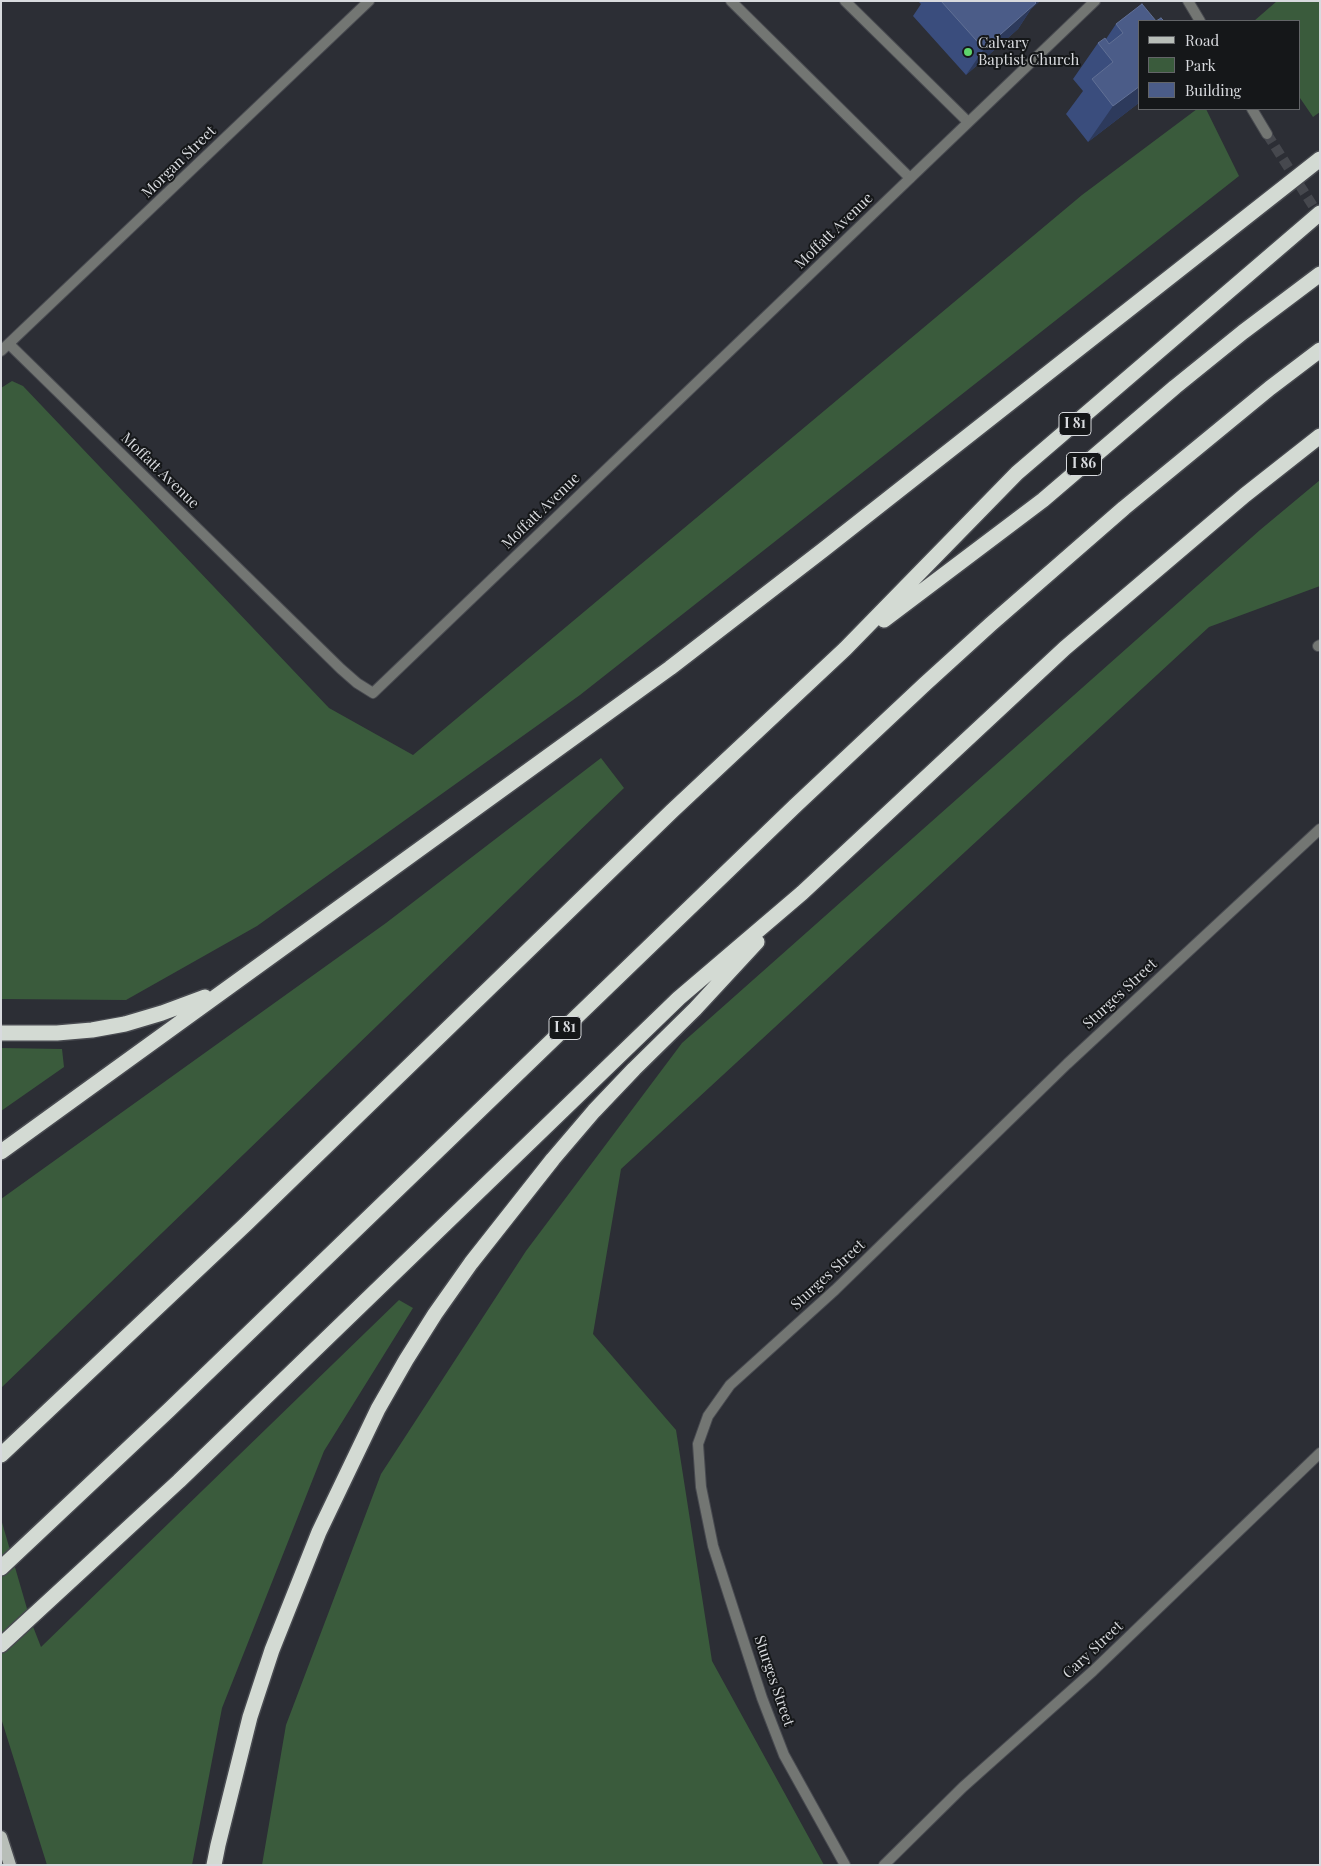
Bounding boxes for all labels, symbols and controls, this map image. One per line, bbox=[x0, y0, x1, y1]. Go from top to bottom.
legend bbox=[1138, 20, 1301, 110]
text: Road bbox=[1185, 30, 1219, 50]
place label: Calvary Baptist Church bbox=[978, 34, 1079, 69]
marker: Calvary Baptist Church bbox=[962, 46, 974, 58]
text: Park bbox=[1185, 55, 1216, 75]
text: Building bbox=[1185, 80, 1241, 100]
street label: Morgan Street bbox=[138, 122, 220, 202]
street label: Moffatt Avenue bbox=[791, 189, 877, 273]
road number: I 81 bbox=[1059, 412, 1091, 436]
street label: Moffatt Avenue bbox=[117, 429, 203, 513]
road number: I 86 bbox=[1066, 452, 1102, 476]
street label: Moffatt Avenue bbox=[498, 469, 584, 553]
street label: Sturges Street bbox=[1079, 955, 1161, 1033]
road number: I 81 bbox=[549, 1016, 581, 1040]
street label: Sturges Street bbox=[787, 1236, 869, 1314]
street label: Cary Street bbox=[1059, 1617, 1127, 1683]
street label: Sturges Street bbox=[750, 1633, 798, 1729]

